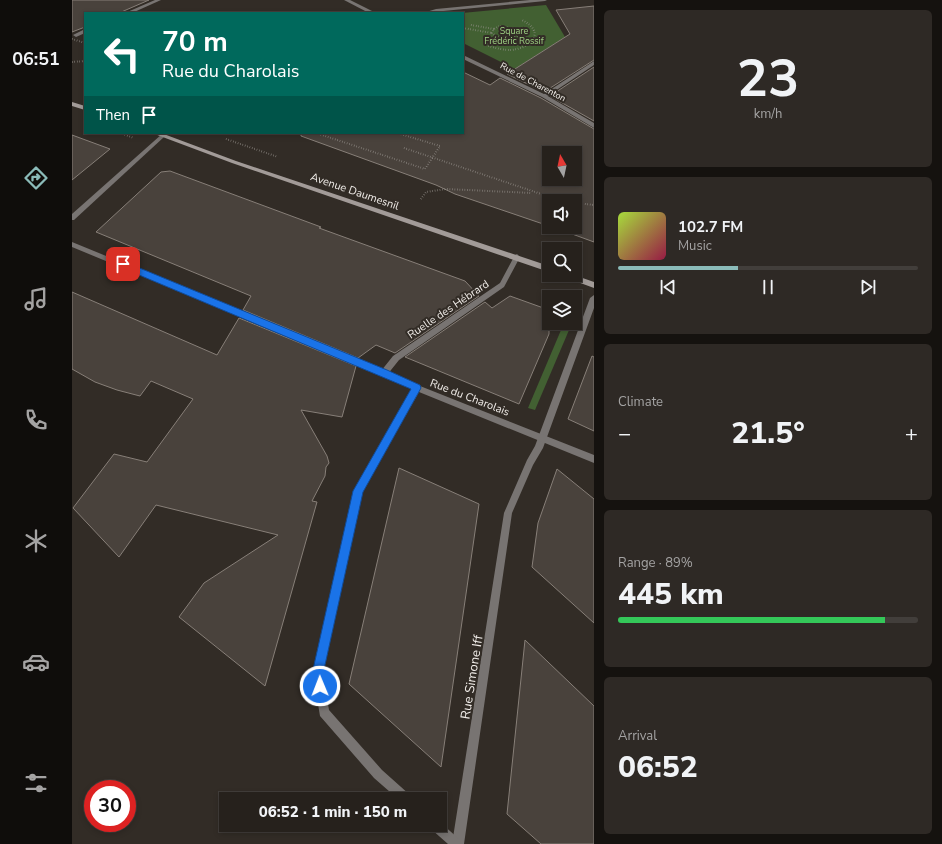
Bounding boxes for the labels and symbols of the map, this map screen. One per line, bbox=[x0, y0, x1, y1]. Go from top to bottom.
park label: Square Frédéric Rossif bbox=[484, 25, 545, 47]
street label: Rue de Charenton bbox=[498, 60, 568, 104]
north arrow bbox=[542, 146, 582, 186]
street label: Avenue Daumesnil bbox=[308, 169, 402, 214]
pin bbox=[106, 247, 140, 281]
street label: Ruelle des Hébrard bbox=[404, 276, 492, 342]
street label: Rue du Charolais bbox=[428, 375, 512, 420]
street label: Rue Simone Iff bbox=[456, 633, 488, 721]
position arrow bbox=[299, 665, 341, 707]
speed limit sign: 30 bbox=[84, 780, 136, 832]

